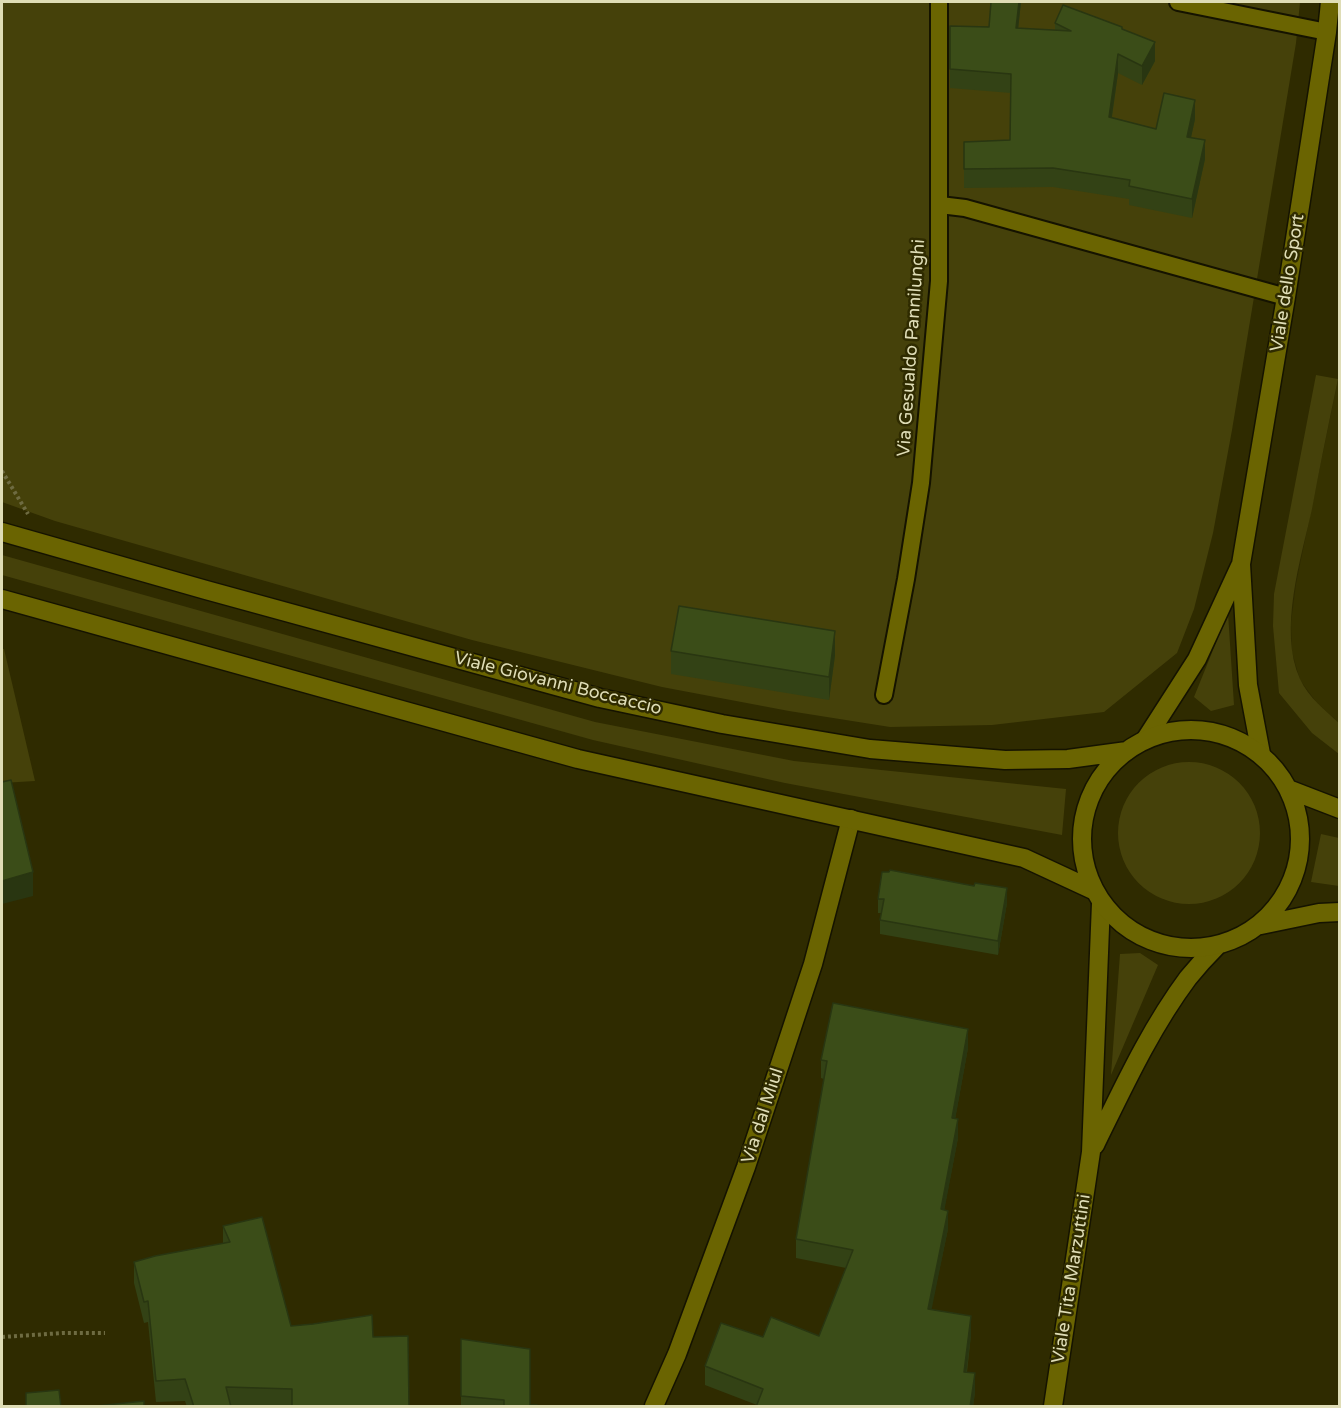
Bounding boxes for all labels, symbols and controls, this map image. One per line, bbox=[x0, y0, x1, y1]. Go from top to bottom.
street label: Viale dello Sport bbox=[1266, 212, 1310, 354]
street label: Via Gesualdo Pannilunghi bbox=[894, 239, 930, 457]
street label: Viale Giovanni Boccaccio bbox=[452, 648, 664, 720]
street label: Via dal Miul bbox=[737, 1065, 789, 1167]
street label: Viale Tita Marzuttini bbox=[1048, 1193, 1096, 1365]

